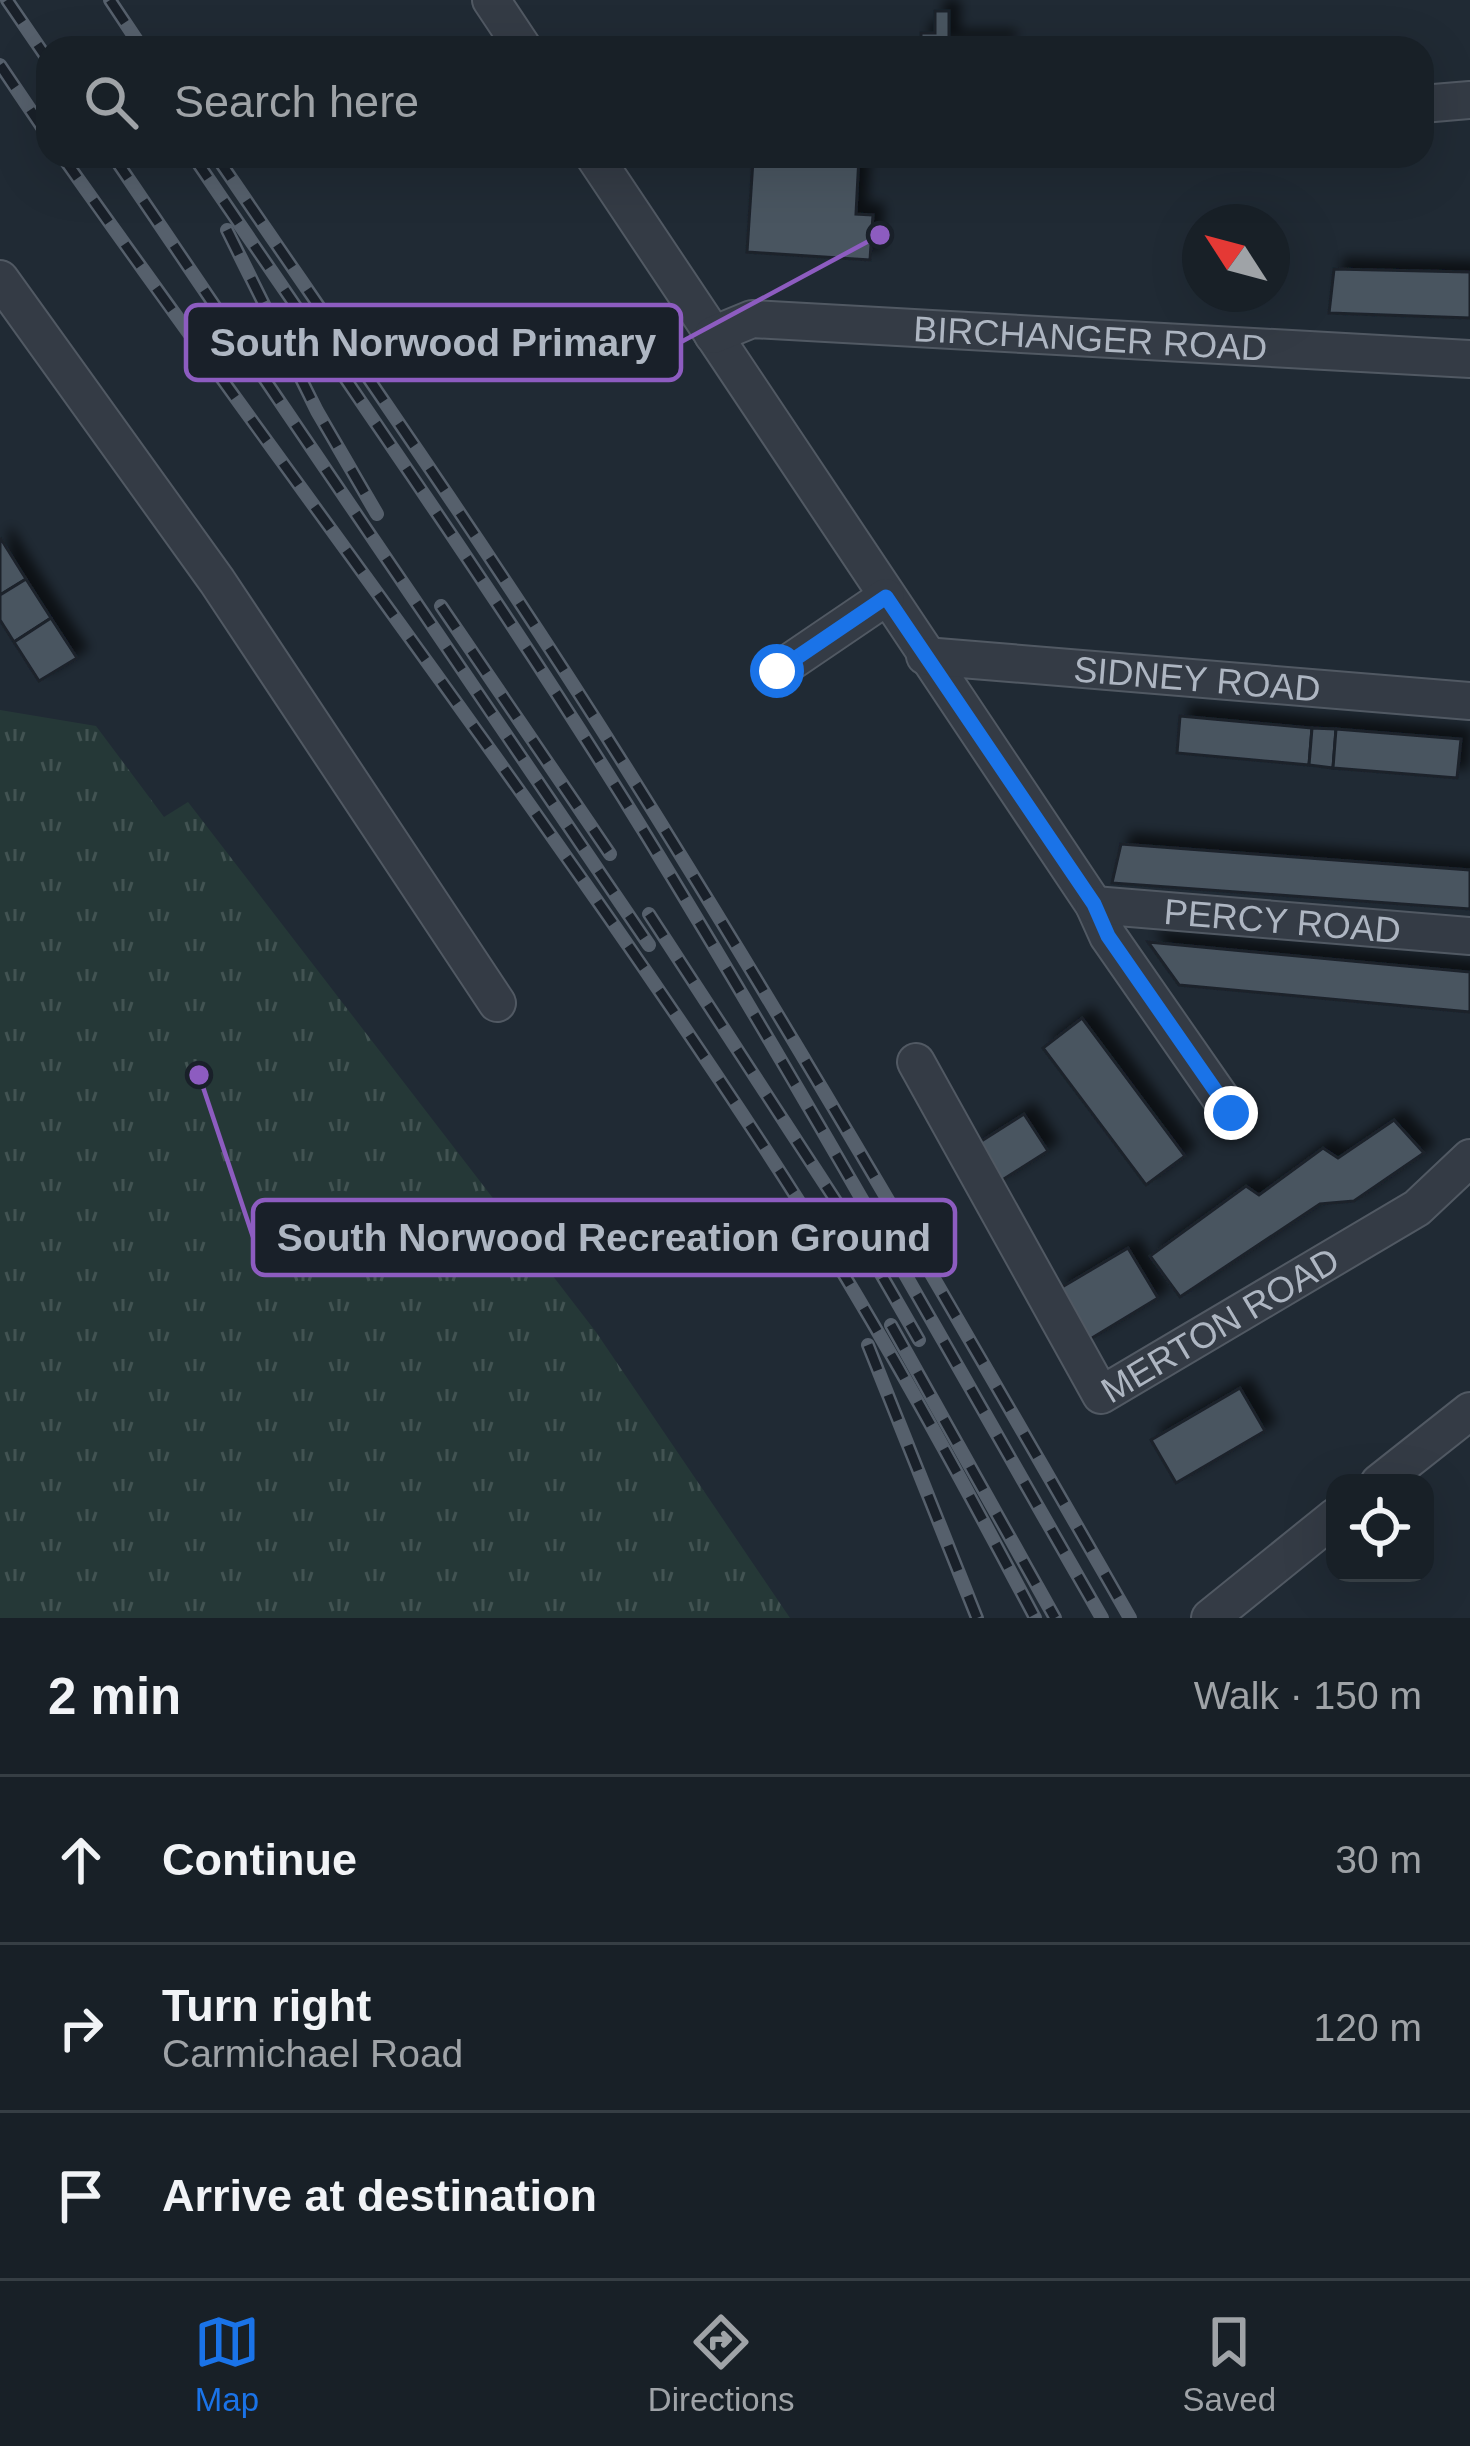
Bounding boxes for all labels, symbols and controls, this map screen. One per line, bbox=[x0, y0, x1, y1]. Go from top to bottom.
search box bbox=[36, 36, 1434, 168]
icon: search bbox=[78, 69, 144, 135]
text: Search here bbox=[174, 76, 419, 127]
north arrow bbox=[1182, 204, 1290, 312]
callout: South Norwood Primary bbox=[186, 305, 681, 380]
street label: BIRCHANGER ROAD bbox=[912, 308, 1268, 369]
text: South Norwood Primary bbox=[210, 321, 656, 364]
route start bbox=[750, 644, 804, 698]
street label: SIDNEY ROAD bbox=[1072, 648, 1322, 710]
street label: PERCY ROAD bbox=[1162, 891, 1402, 951]
route end bbox=[1204, 1086, 1258, 1140]
callout: South Norwood Recreation Ground bbox=[253, 1200, 955, 1275]
text: South Norwood Recreation Ground bbox=[277, 1216, 931, 1259]
street label: MERTON ROAD bbox=[1094, 1239, 1346, 1411]
map controls bbox=[1326, 1474, 1434, 1582]
button: locate bbox=[1326, 1474, 1434, 1582]
text: 2 min bbox=[48, 1668, 181, 1725]
text: Walk · 150 m bbox=[1194, 1674, 1422, 1717]
icon: ahead bbox=[48, 1827, 114, 1893]
text: Continue bbox=[162, 1834, 357, 1885]
text: 30 m bbox=[1335, 1838, 1422, 1881]
text: Turn right bbox=[162, 1980, 371, 2031]
icon: right bbox=[48, 1995, 114, 2061]
text: 120 m bbox=[1314, 2006, 1422, 2049]
text: Carmichael Road bbox=[162, 2032, 463, 2075]
icon: arrive bbox=[48, 2163, 114, 2229]
text: Arrive at destination bbox=[162, 2170, 597, 2221]
tab: Map bbox=[194, 2309, 260, 2419]
tab: Directions bbox=[648, 2309, 795, 2419]
tab: Saved bbox=[1182, 2309, 1276, 2419]

